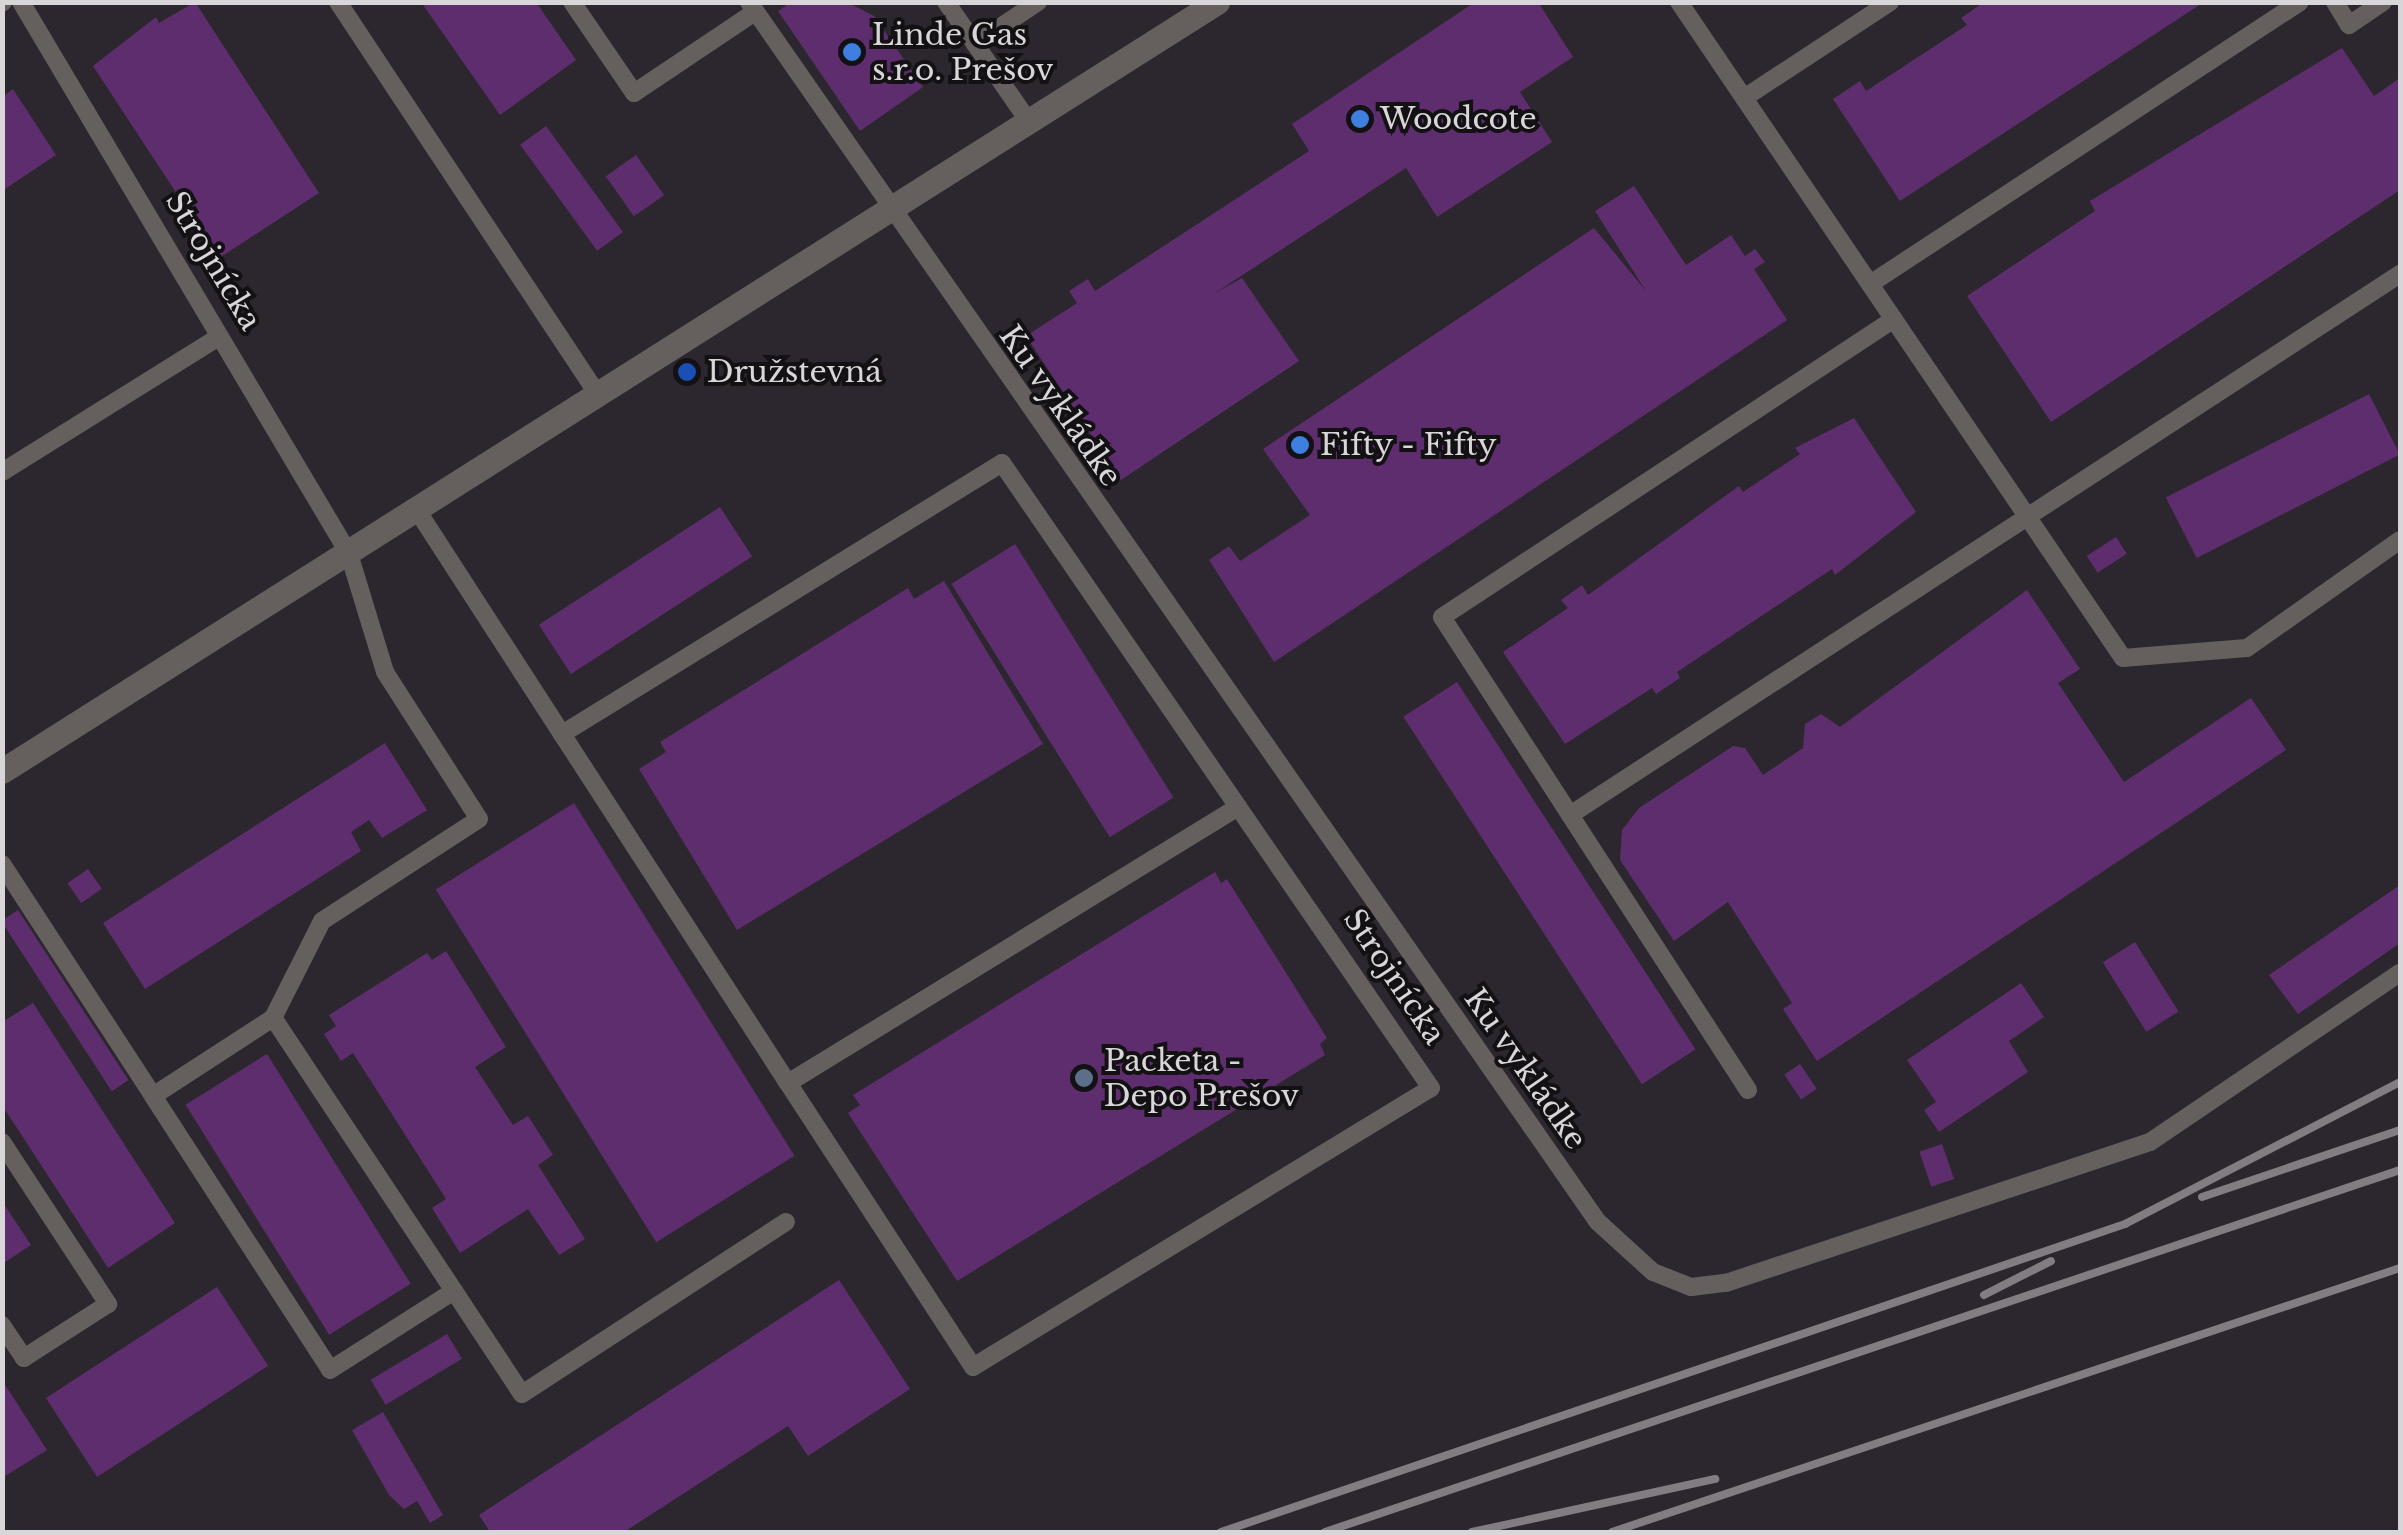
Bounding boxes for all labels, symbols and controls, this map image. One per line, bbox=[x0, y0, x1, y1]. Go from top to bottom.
place label: Linde Gas s.r.o. Prešov bbox=[872, 17, 1054, 88]
marker: Linde Gas s.r.o. Prešov bbox=[841, 41, 863, 63]
place label: Woodcote bbox=[1380, 101, 1537, 137]
marker: Woodcote bbox=[1349, 108, 1371, 130]
street label: Strojnícka bbox=[158, 185, 268, 337]
street label: Ku vykládke bbox=[991, 318, 1129, 494]
place label: Družstevná bbox=[707, 354, 882, 390]
marker: Družstevná bbox=[676, 361, 698, 383]
place label: Fifty - Fifty bbox=[1320, 427, 1498, 463]
marker: Fifty - Fifty bbox=[1289, 434, 1311, 456]
street label: Strojnícka bbox=[1336, 903, 1452, 1051]
street label: Ku vykládke bbox=[1456, 981, 1594, 1157]
place label: Packeta - Depo Prešov bbox=[1104, 1043, 1299, 1114]
marker: Packeta - Depo Prešov bbox=[1073, 1067, 1095, 1089]

